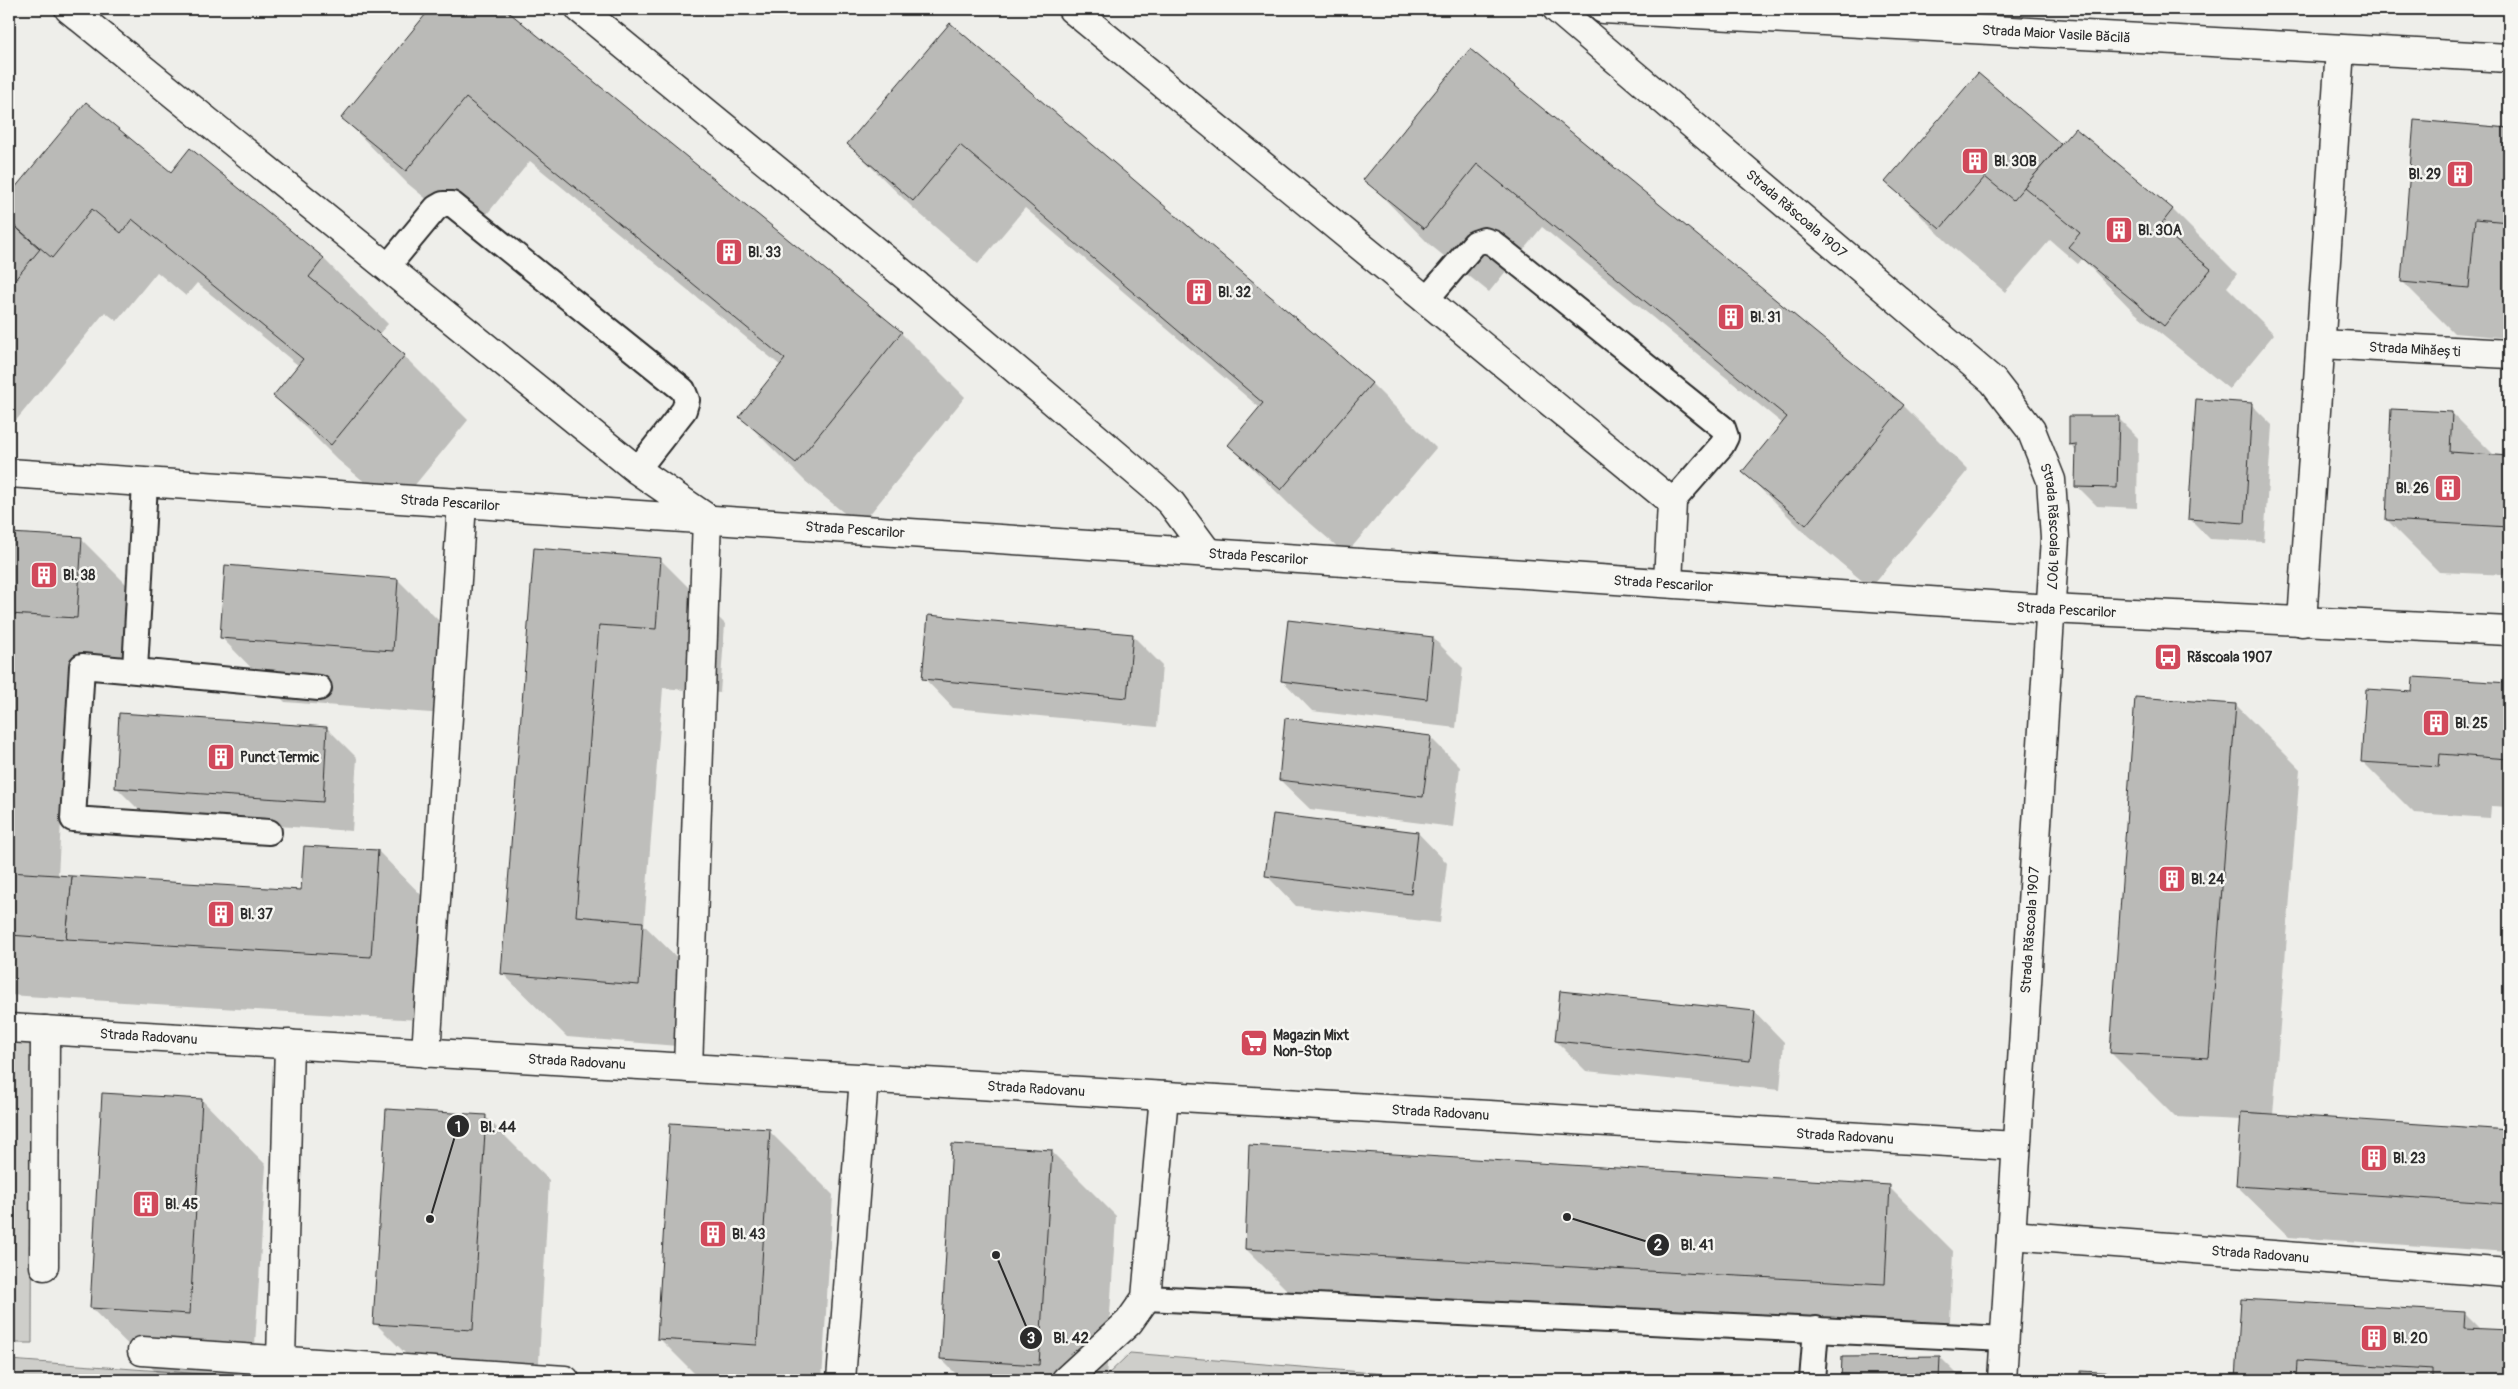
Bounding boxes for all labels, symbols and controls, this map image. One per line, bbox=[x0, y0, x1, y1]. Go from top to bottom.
street label: Strada Maior Vasile Băcilă bbox=[1982, 21, 2131, 46]
building icon: Bl. 30B bbox=[1960, 146, 1990, 176]
place label: Bl. 30B bbox=[1994, 153, 2037, 170]
building icon: Bl. 29 bbox=[2445, 159, 2475, 189]
street label: Strada Răscoala 1907 bbox=[1743, 166, 1851, 262]
place label: Bl. 29 bbox=[2409, 166, 2441, 183]
building icon: Bl. 30A bbox=[2104, 215, 2134, 245]
place label: Bl. 30A bbox=[2138, 222, 2182, 239]
building icon: Bl. 33 bbox=[714, 237, 744, 267]
place label: Bl. 33 bbox=[748, 244, 781, 261]
building icon: Bl. 32 bbox=[1184, 277, 1214, 307]
place label: Bl. 32 bbox=[1218, 284, 1251, 301]
building icon: Bl. 31 bbox=[1716, 302, 1746, 332]
place label: Bl. 31 bbox=[1750, 309, 1781, 326]
street label: Strada Mihăești bbox=[2369, 338, 2462, 360]
street label: Strada Răscoala 1907 bbox=[2037, 461, 2064, 590]
building icon: Bl. 26 bbox=[2433, 473, 2463, 503]
place label: Bl. 26 bbox=[2396, 480, 2429, 497]
street label: Strada Pescarilor bbox=[400, 491, 500, 514]
street label: Strada Pescarilor bbox=[805, 518, 905, 541]
street label: Strada Pescarilor bbox=[1208, 544, 1309, 568]
building icon: Bl. 38 bbox=[29, 560, 59, 590]
place label: Bl. 38 bbox=[63, 567, 95, 584]
street label: Strada Pescarilor bbox=[1613, 571, 1714, 595]
street label: Strada Pescarilor bbox=[2016, 598, 2117, 621]
bus stop icon: Răscoala 1907 bbox=[2153, 642, 2183, 672]
place label: Răscoala 1907 bbox=[2187, 649, 2273, 666]
building icon: Bl. 25 bbox=[2421, 708, 2451, 738]
place label: Bl. 25 bbox=[2455, 715, 2488, 732]
building icon: Punct Termic bbox=[206, 742, 236, 772]
place label: Punct Termic bbox=[240, 749, 319, 766]
building icon: Bl. 24 bbox=[2157, 864, 2187, 894]
street label: Strada Răscoala 1907 bbox=[2017, 865, 2043, 994]
place label: Bl. 24 bbox=[2191, 871, 2225, 888]
building icon: Bl. 37 bbox=[206, 899, 236, 929]
place label: Bl. 37 bbox=[240, 906, 273, 923]
street label: Strada Radovanu bbox=[99, 1025, 198, 1048]
place label: Magazin Mixt Non-Stop bbox=[1273, 1027, 1349, 1060]
supermarket icon: Magazin Mixt Non-Stop bbox=[1239, 1028, 1269, 1058]
street label: Strada Radovanu bbox=[528, 1050, 626, 1073]
street label: Strada Radovanu bbox=[987, 1077, 1086, 1100]
street label: Strada Radovanu bbox=[1391, 1101, 1490, 1124]
callout: Bl. 44 bbox=[445, 1111, 526, 1141]
text: 1 bbox=[455, 1118, 461, 1137]
text: Bl. 44 bbox=[480, 1118, 516, 1137]
street label: Strada Radovanu bbox=[1795, 1125, 1894, 1147]
building icon: Bl. 23 bbox=[2359, 1143, 2389, 1173]
place label: Bl. 23 bbox=[2393, 1150, 2426, 1167]
building icon: Bl. 45 bbox=[131, 1189, 161, 1219]
place label: Bl. 45 bbox=[165, 1196, 198, 1213]
building icon: Bl. 43 bbox=[698, 1219, 728, 1249]
place label: Bl. 43 bbox=[732, 1226, 765, 1243]
callout: Bl. 41 bbox=[1645, 1230, 1723, 1260]
text: 2 bbox=[1654, 1236, 1662, 1255]
text: Bl. 41 bbox=[1680, 1236, 1714, 1255]
street label: Strada Radovanu bbox=[2211, 1242, 2310, 1266]
callout: Bl. 42 bbox=[1018, 1323, 1099, 1353]
building icon: Bl. 20 bbox=[2359, 1323, 2389, 1353]
text: 3 bbox=[1027, 1329, 1035, 1348]
text: Bl. 42 bbox=[1053, 1329, 1089, 1348]
place label: Bl. 20 bbox=[2393, 1330, 2428, 1347]

